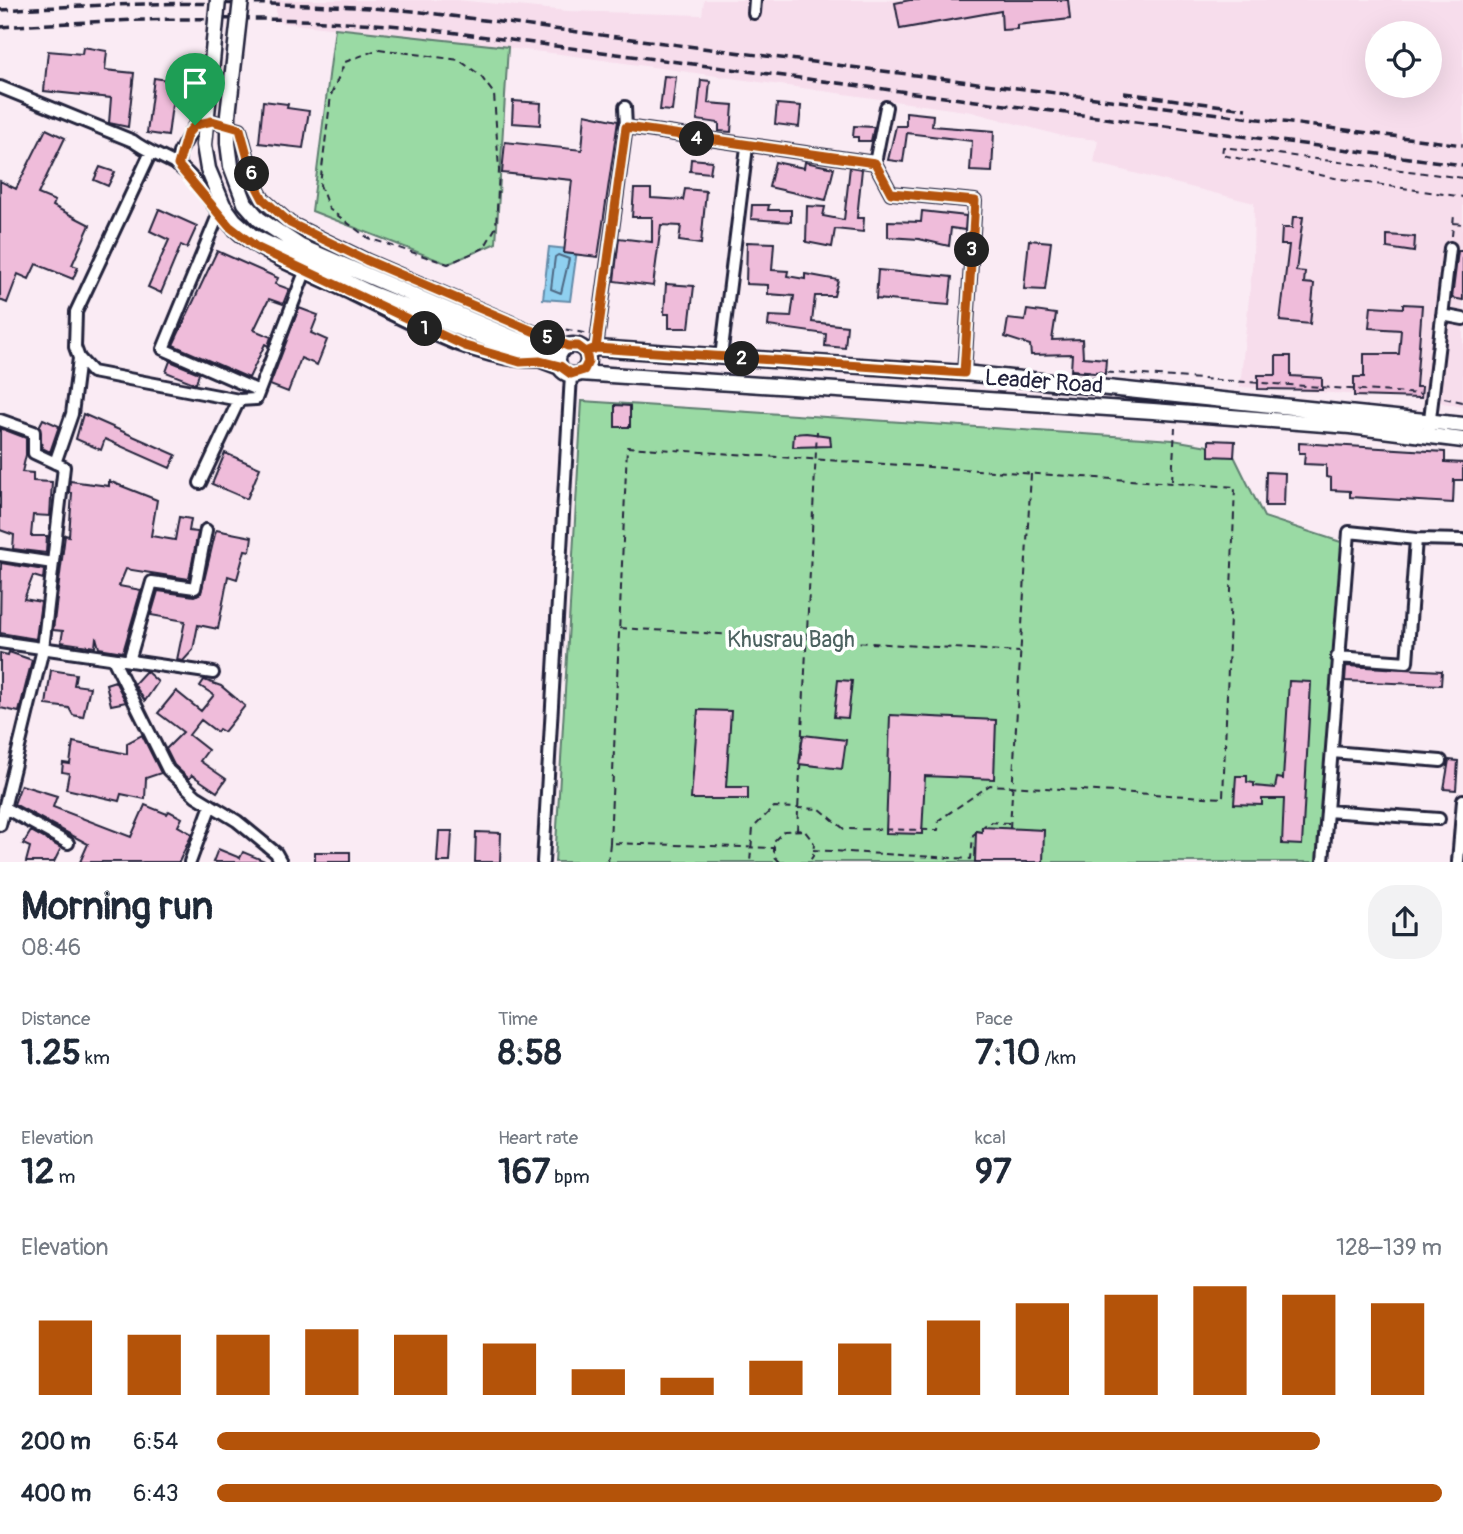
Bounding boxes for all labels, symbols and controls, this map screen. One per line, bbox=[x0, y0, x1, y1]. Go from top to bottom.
map controls bbox=[1365, 21, 1442, 98]
button: locate bbox=[1365, 21, 1442, 98]
pin bbox=[165, 53, 225, 125]
icon: arrive bbox=[176, 64, 214, 102]
pin: 4 bbox=[680, 122, 714, 156]
text: 4 bbox=[691, 126, 702, 150]
pin: 6 bbox=[234, 156, 270, 192]
text: 6 bbox=[246, 161, 257, 185]
pin: 3 bbox=[954, 232, 990, 268]
text: 3 bbox=[966, 237, 977, 261]
pin: 1 bbox=[408, 312, 442, 346]
text: 1 bbox=[421, 316, 428, 340]
pin: 5 bbox=[530, 320, 566, 356]
text: 5 bbox=[542, 325, 553, 349]
pin: 2 bbox=[724, 342, 760, 376]
text: 2 bbox=[736, 346, 747, 370]
street label: Leader Road bbox=[984, 363, 1104, 400]
park label: Khusrau Bagh bbox=[727, 625, 855, 654]
text: Morning run bbox=[21, 883, 213, 931]
button: share bbox=[1368, 885, 1442, 959]
text: 08:46 bbox=[21, 933, 81, 962]
text: Distance bbox=[21, 1007, 90, 1031]
text: Time bbox=[498, 1007, 538, 1031]
text: Pace bbox=[975, 1007, 1013, 1031]
text: 1.25 bbox=[21, 1031, 81, 1075]
text: 8:58 bbox=[498, 1031, 562, 1075]
text: 7:10 bbox=[975, 1031, 1040, 1075]
text: km bbox=[81, 1046, 110, 1070]
text: /km bbox=[1040, 1046, 1076, 1070]
text: Elevation bbox=[21, 1126, 93, 1150]
text: Heart rate bbox=[498, 1126, 578, 1150]
text: kcal bbox=[975, 1126, 1006, 1150]
text: 12 bbox=[21, 1150, 54, 1194]
text: 167 bbox=[498, 1150, 550, 1194]
text: 97 bbox=[975, 1150, 1012, 1194]
text: m bbox=[54, 1165, 75, 1189]
text: bpm bbox=[550, 1165, 590, 1189]
text: Elevation bbox=[21, 1233, 109, 1262]
text: 128–139 m bbox=[1336, 1233, 1442, 1262]
text: 200 m bbox=[21, 1427, 91, 1456]
text: 6:54 bbox=[133, 1427, 178, 1456]
text: 400 m bbox=[21, 1479, 91, 1508]
text: 6:43 bbox=[133, 1479, 179, 1508]

